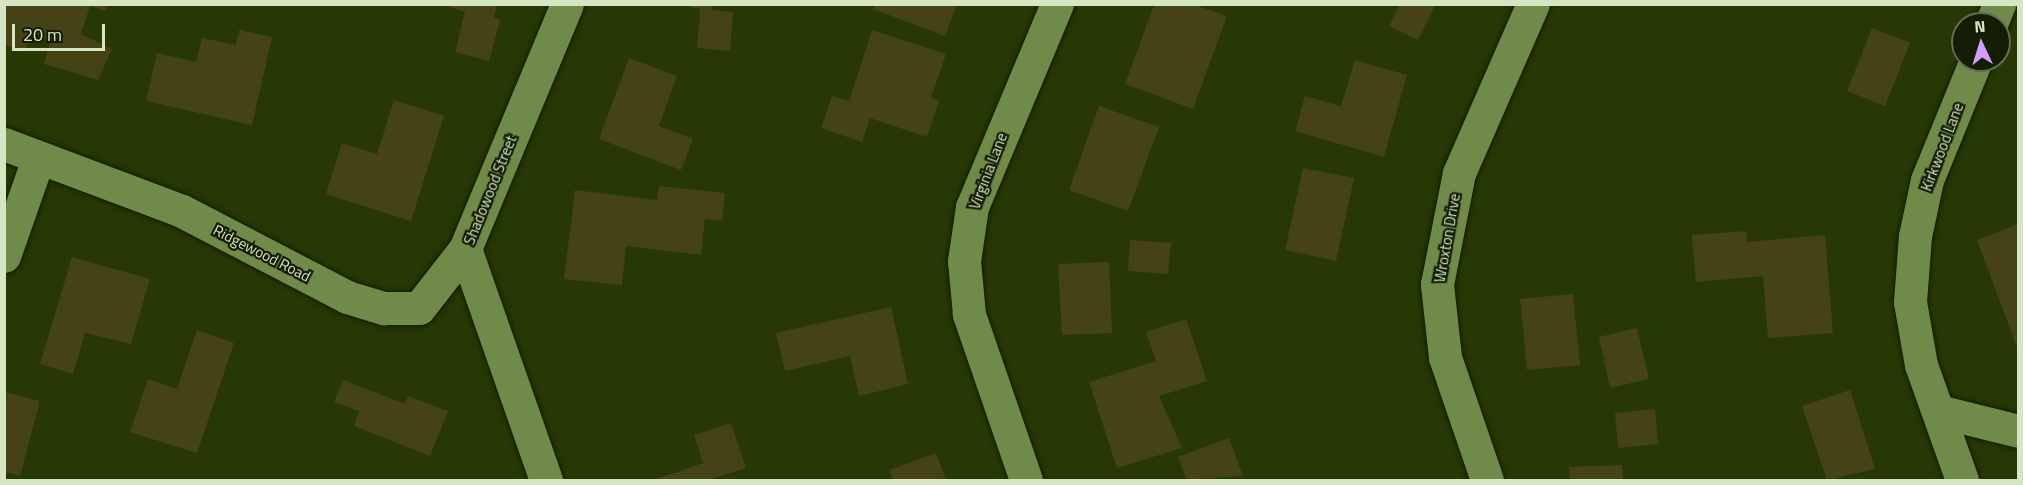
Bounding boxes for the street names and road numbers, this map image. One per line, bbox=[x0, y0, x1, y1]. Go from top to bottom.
street label: Kirkwood Lane bbox=[1917, 100, 1967, 194]
street label: Virginia Lane bbox=[965, 130, 1011, 212]
street label: Shadowood Street bbox=[460, 133, 520, 247]
street label: Wroxton Drive bbox=[1430, 192, 1464, 284]
street label: Ridgewood Road bbox=[210, 221, 314, 285]

